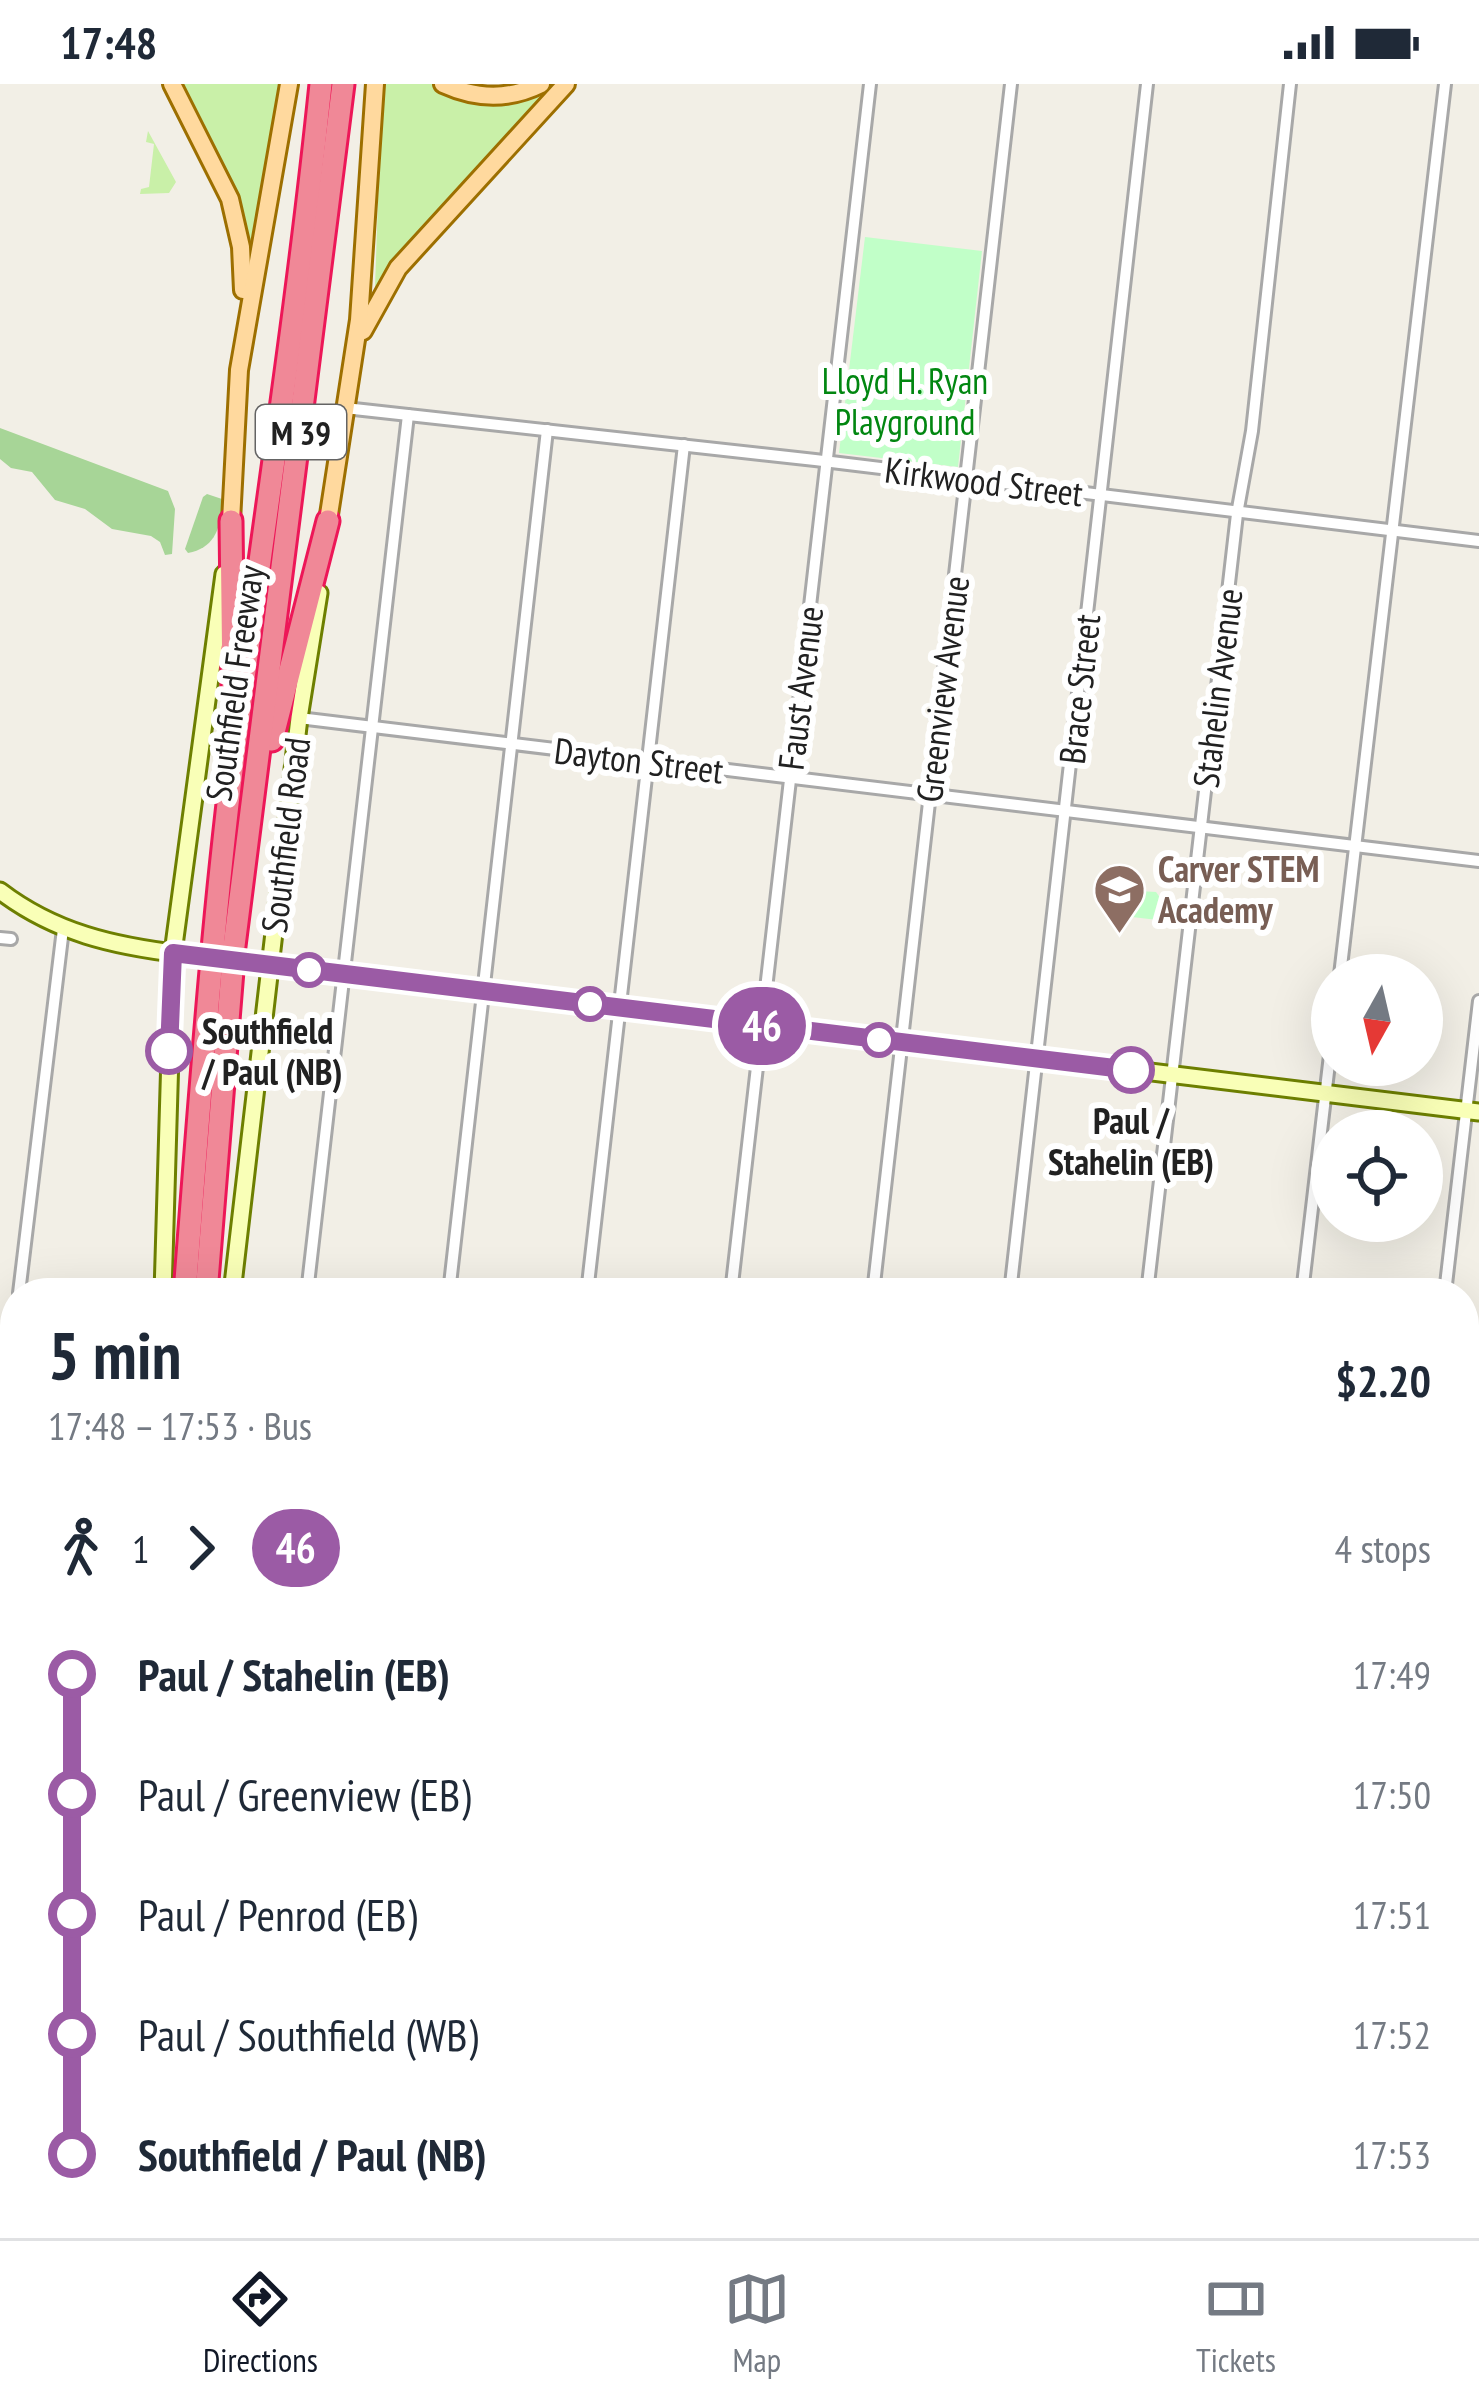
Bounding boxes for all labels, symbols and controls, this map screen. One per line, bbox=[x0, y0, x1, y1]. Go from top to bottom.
text: 17:48 bbox=[60, 13, 157, 71]
park label: Lloyd H. Ryan Playground bbox=[822, 357, 988, 445]
road number: M 39 bbox=[256, 405, 346, 459]
street label: Kirkwood Street bbox=[882, 446, 1086, 516]
street label: Southfield Freeway bbox=[194, 562, 274, 804]
street label: Greenview Avenue bbox=[905, 573, 979, 805]
street label: Stahelin Avenue bbox=[1181, 586, 1253, 790]
street label: Faust Avenue bbox=[767, 603, 833, 773]
street label: Brace Street bbox=[1048, 612, 1110, 766]
street label: Dayton Street bbox=[552, 726, 726, 794]
street label: Southfield Road bbox=[250, 735, 320, 935]
place label: Carver STEM Academy bbox=[1157, 845, 1319, 933]
school or university icon: Carver STEM Academy bbox=[1091, 861, 1147, 935]
unlabelled marker bbox=[293, 954, 325, 986]
north arrow bbox=[1311, 954, 1443, 1086]
map controls bbox=[1311, 954, 1443, 1242]
line badge: 46 bbox=[708, 987, 816, 1065]
unlabelled marker bbox=[574, 988, 606, 1020]
text: 46 bbox=[742, 998, 782, 1053]
place label: Southfield / Paul (NB) bbox=[201, 1007, 342, 1095]
unlabelled marker bbox=[863, 1024, 895, 1056]
marker: Southfield / Paul (NB) bbox=[147, 1029, 191, 1073]
marker: Paul / Stahelin (EB) bbox=[1109, 1048, 1153, 1092]
place label: Paul / Stahelin (EB) bbox=[1048, 1097, 1214, 1185]
button: locate bbox=[1311, 1110, 1443, 1242]
text: 5 min bbox=[48, 1312, 181, 1397]
text: $2.20 bbox=[1335, 1351, 1431, 1409]
text: 17:48 – 17:53 · Bus bbox=[48, 1400, 312, 1451]
icon: walk bbox=[48, 1515, 114, 1581]
icon: forward bbox=[168, 1515, 234, 1581]
text: 46 bbox=[276, 1520, 316, 1575]
text: 1 bbox=[132, 1523, 150, 1574]
text: 4 stops bbox=[1335, 1523, 1431, 1574]
text: Paul / Stahelin (EB) bbox=[138, 1645, 450, 1703]
text: 17:49 bbox=[1353, 1649, 1431, 1700]
text: Paul / Greenview (EB) bbox=[138, 1765, 471, 1823]
text: 17:50 bbox=[1353, 1769, 1431, 1820]
text: Paul / Penrod (EB) bbox=[138, 1885, 417, 1943]
text: 17:51 bbox=[1353, 1889, 1431, 1940]
text: Paul / Southfield (WB) bbox=[138, 2005, 478, 2063]
text: 17:52 bbox=[1353, 2009, 1431, 2060]
text: Southfield / Paul (NB) bbox=[138, 2125, 487, 2183]
text: 17:53 bbox=[1353, 2129, 1431, 2180]
tab: Directions bbox=[203, 2266, 318, 2381]
tab: Map bbox=[724, 2266, 790, 2381]
tab: Tickets bbox=[1196, 2266, 1276, 2381]

